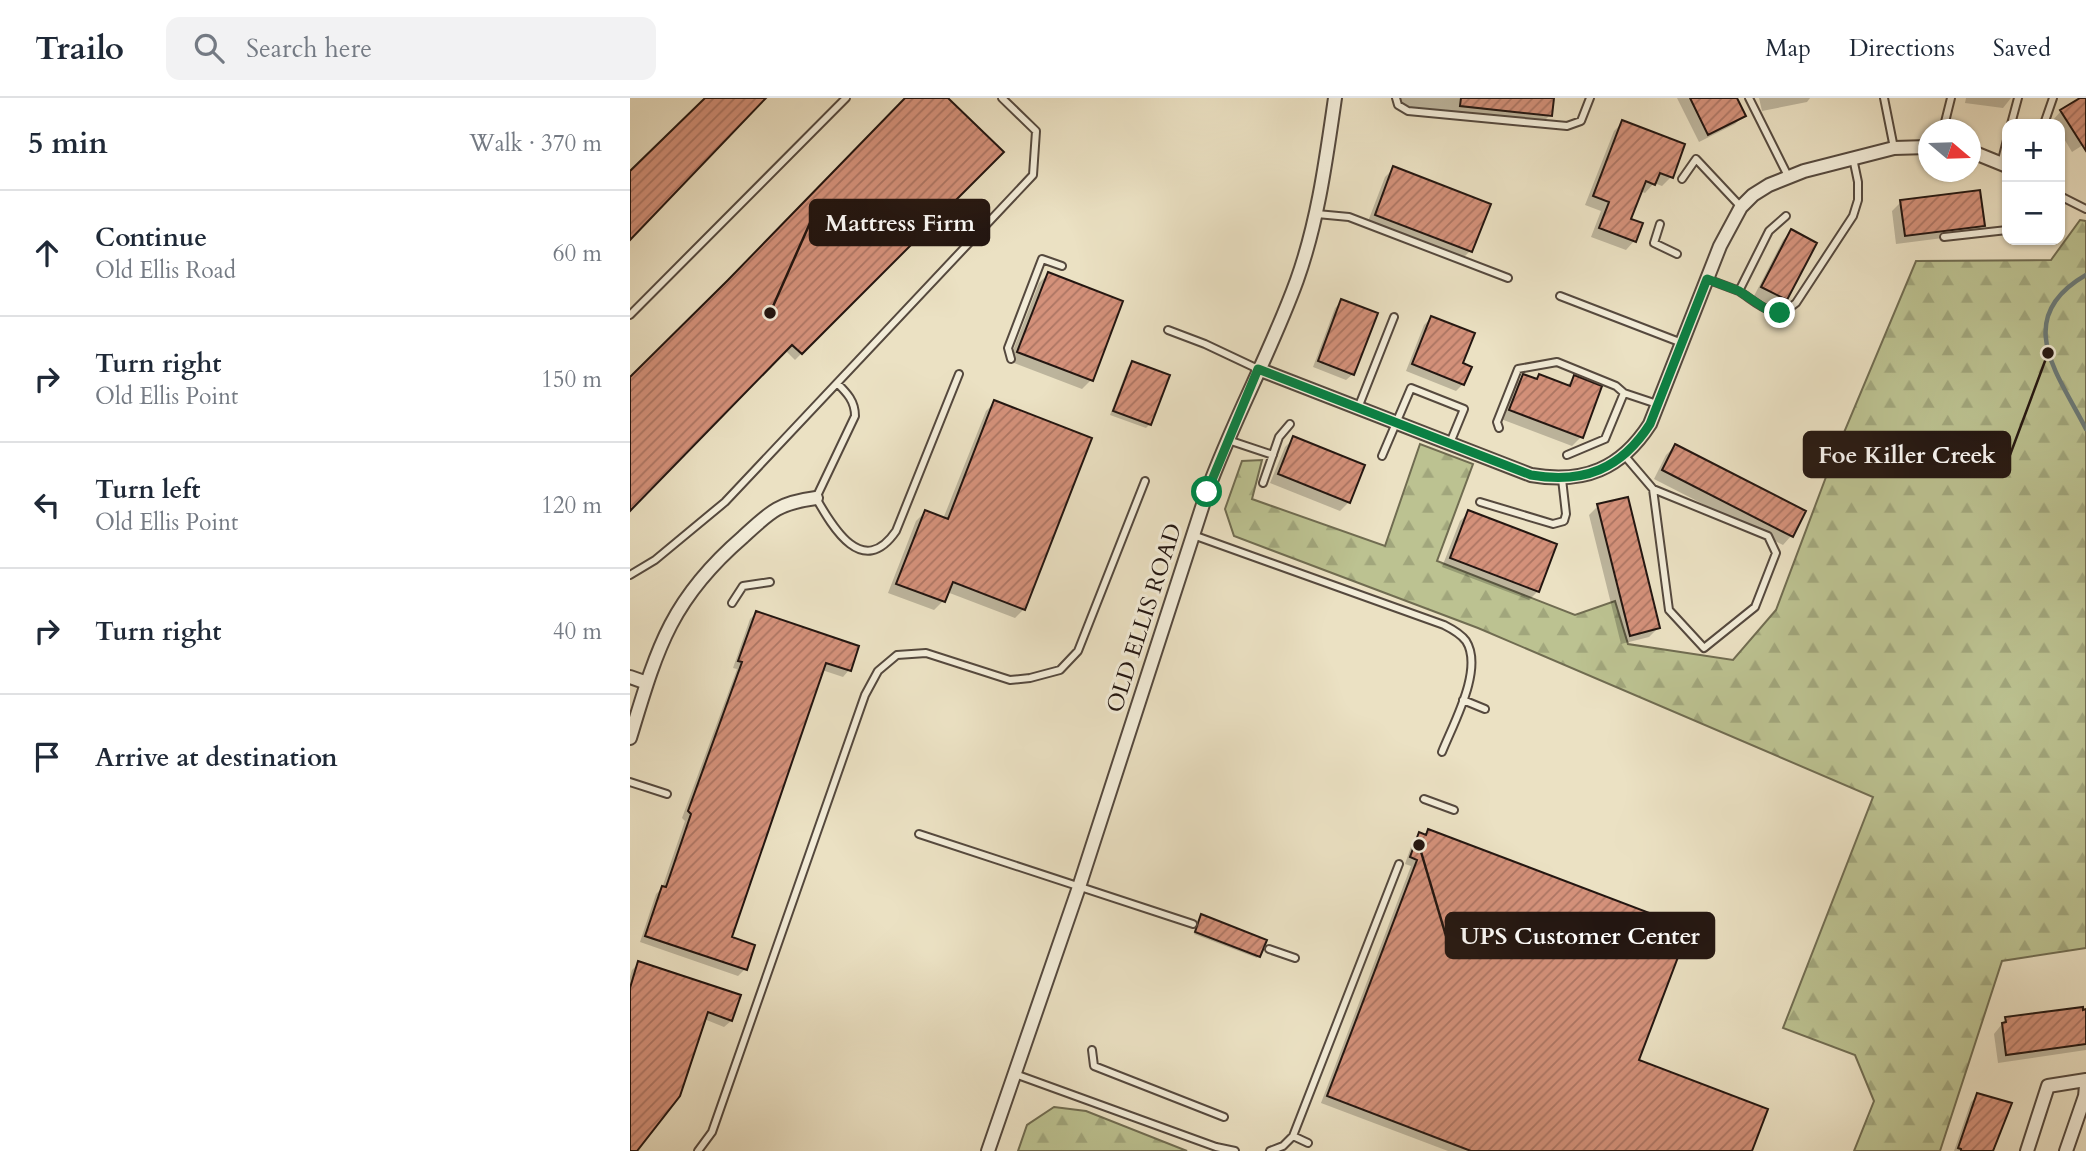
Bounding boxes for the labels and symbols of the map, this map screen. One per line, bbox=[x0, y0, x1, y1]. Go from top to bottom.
north arrow bbox=[1918, 119, 1981, 182]
callout: Mattress Firm bbox=[810, 200, 989, 245]
text: Mattress Firm bbox=[825, 207, 976, 240]
route end bbox=[1764, 297, 1795, 328]
callout: Foe Killer Creek bbox=[1804, 432, 2010, 477]
text: Foe Killer Creek bbox=[1818, 439, 1996, 472]
route start bbox=[1191, 476, 1222, 507]
street label: OLD ELLIS ROAD bbox=[1099, 519, 1189, 717]
callout: UPS Customer Center bbox=[1446, 913, 1714, 958]
text: UPS Customer Center bbox=[1460, 920, 1700, 953]

